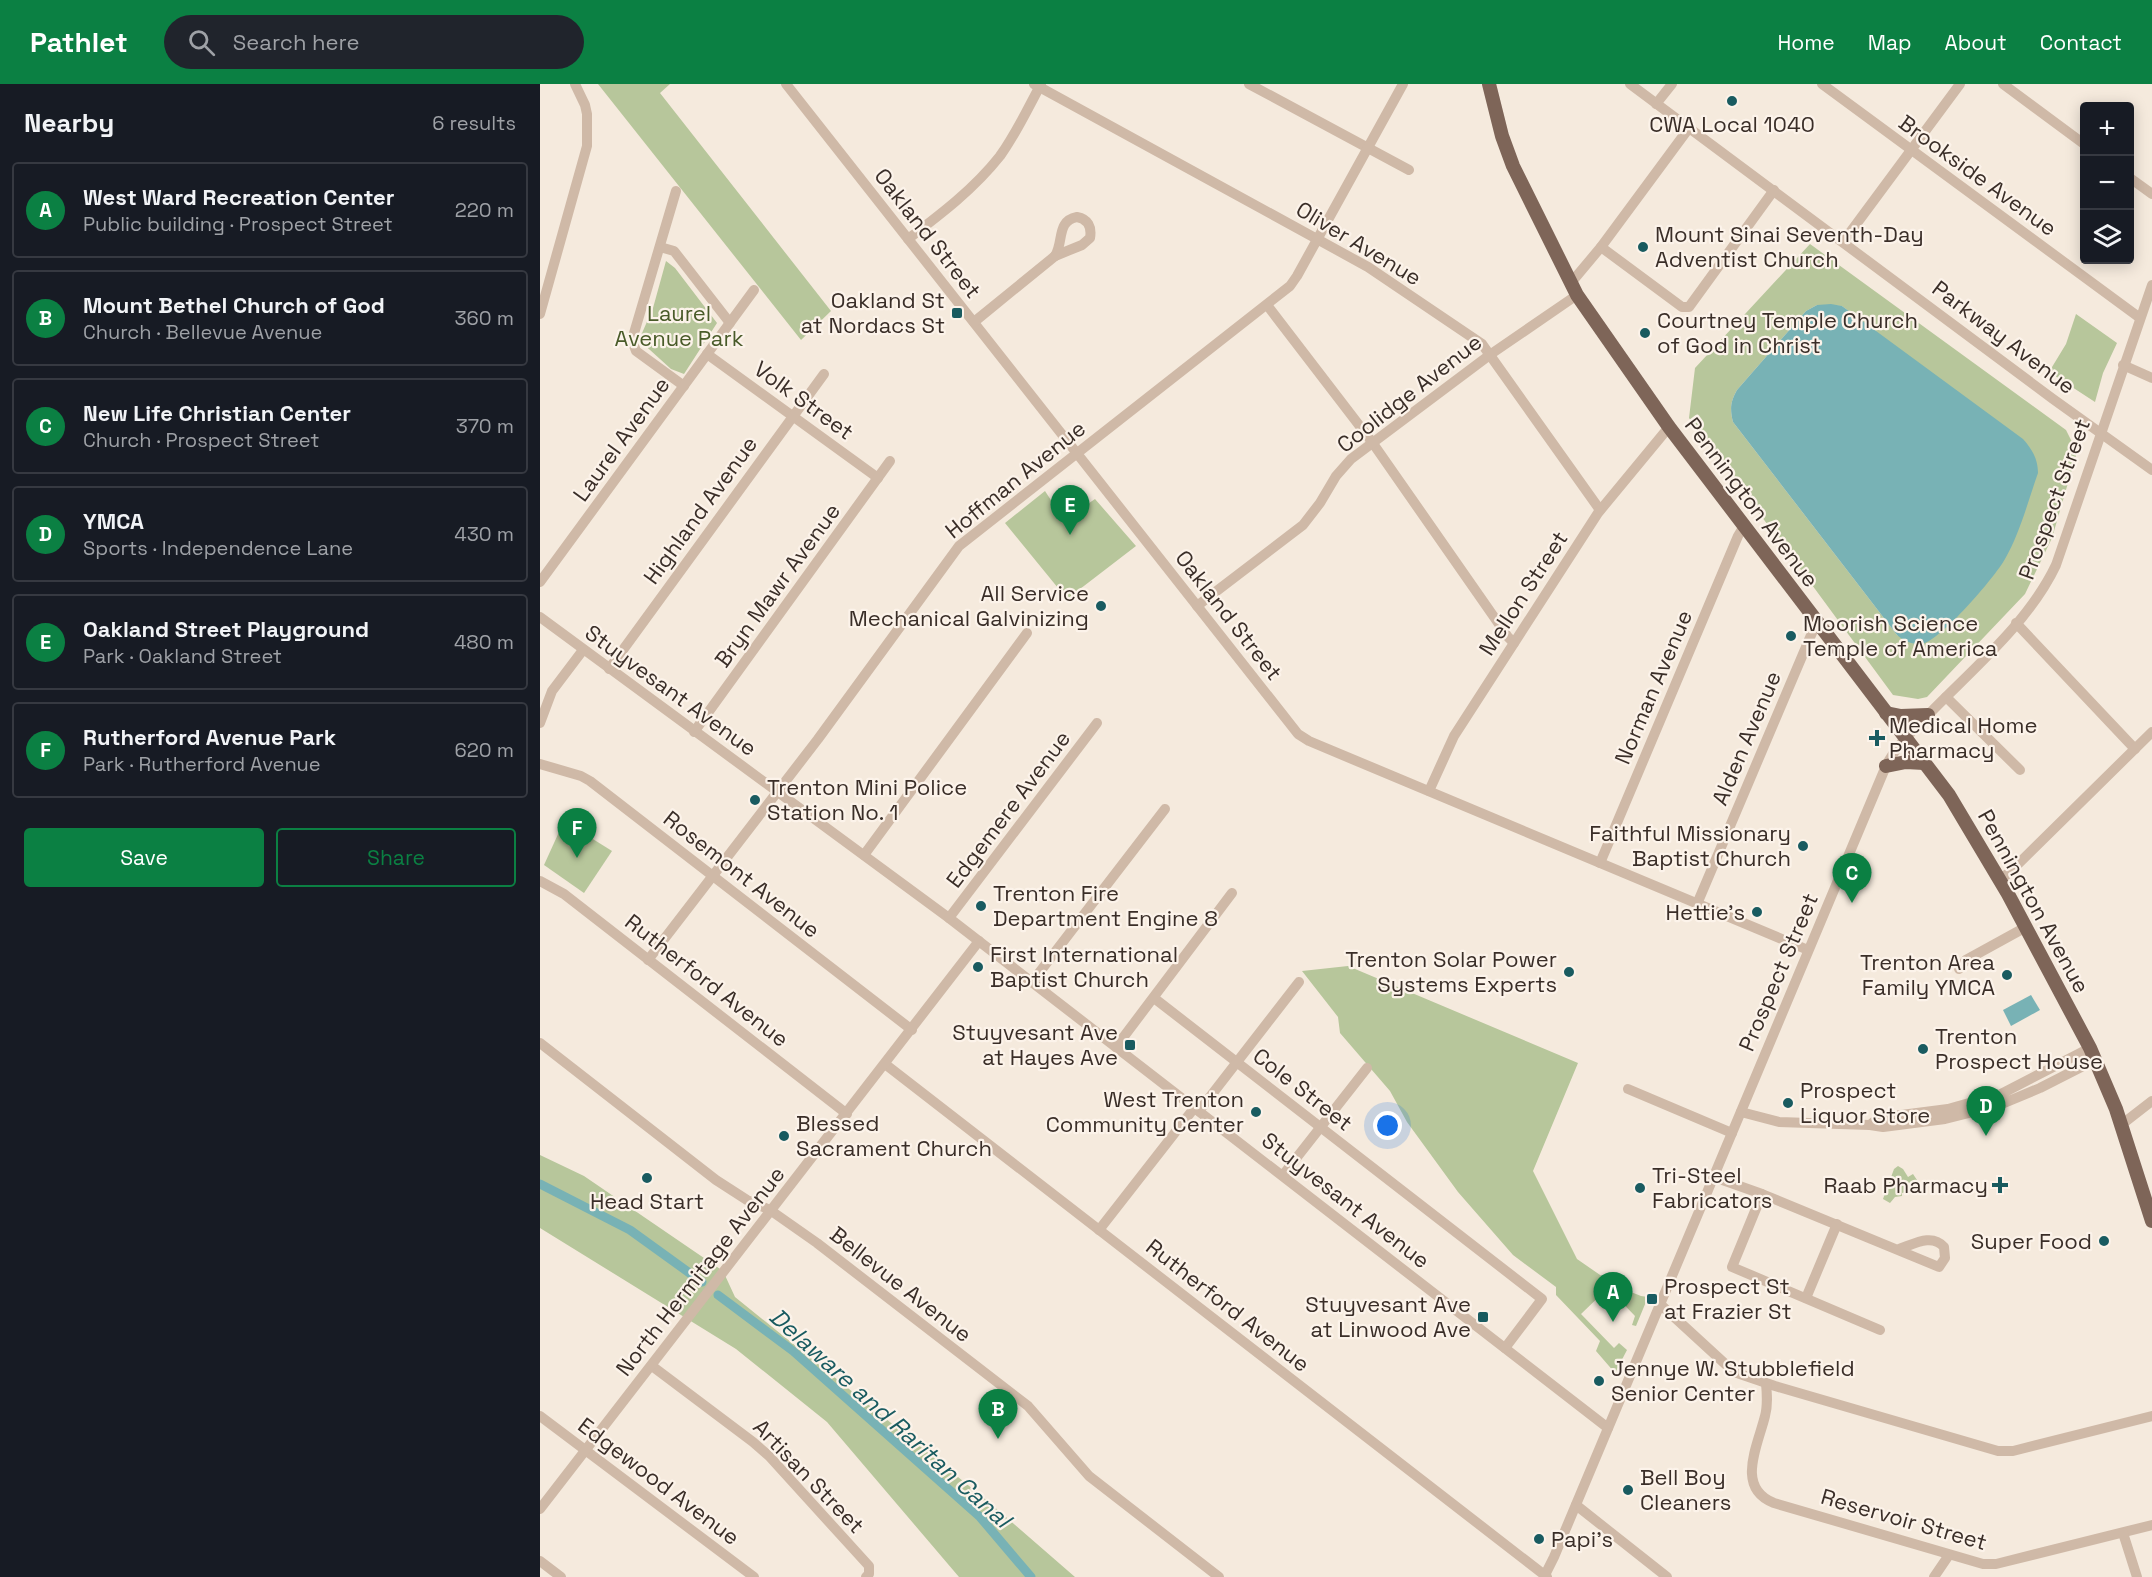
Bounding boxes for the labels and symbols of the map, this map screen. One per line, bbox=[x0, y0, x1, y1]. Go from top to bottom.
marker: CWA Local 1040 bbox=[1725, 94, 1739, 108]
street label: Brookside Avenue bbox=[1894, 108, 2062, 242]
place label: CWA Local 1040 bbox=[1649, 110, 1815, 138]
street label: Oakland Street bbox=[868, 162, 988, 304]
street label: Oliver Avenue bbox=[1291, 195, 1427, 291]
place label: Mount Sinai Seventh-Day Adventist Church bbox=[1655, 220, 1924, 273]
marker: Mount Sinai Seventh-Day Adventist Church bbox=[1636, 240, 1650, 254]
street label: Parkway Avenue bbox=[1927, 274, 2081, 400]
place label: Oakland St at Nordacs St bbox=[801, 286, 945, 339]
park label: Laurel Avenue Park bbox=[614, 299, 744, 352]
marker: Oakland St at Nordacs St bbox=[950, 306, 964, 320]
place label: Courtney Temple Church of God in Christ bbox=[1657, 306, 1918, 359]
marker: Courtney Temple Church of God in Christ bbox=[1638, 326, 1652, 340]
street label: Coolidge Avenue bbox=[1331, 328, 1487, 458]
street label: Volk Street bbox=[749, 354, 859, 446]
street label: Laurel Avenue bbox=[566, 371, 676, 507]
street label: Pennington Avenue bbox=[1679, 411, 1825, 593]
street label: Hoffman Avenue bbox=[939, 414, 1091, 544]
street label: Prospect Street bbox=[2012, 415, 2096, 583]
street label: Highland Avenue bbox=[637, 431, 763, 589]
pin: E bbox=[1050, 486, 1090, 535]
street label: Bryn Mawr Avenue bbox=[708, 498, 846, 672]
street label: Mellon Street bbox=[1472, 525, 1574, 661]
street label: Oakland Street bbox=[1169, 544, 1289, 686]
place label: All Service Mechanical Galvinizing bbox=[849, 579, 1089, 632]
marker: All Service Mechanical Galvinizing bbox=[1094, 599, 1108, 613]
street label: Norman Avenue bbox=[1608, 606, 1698, 768]
place label: Moorish Science Temple of America bbox=[1803, 609, 1998, 662]
street label: Stuyvesant Avenue bbox=[580, 618, 762, 762]
marker: Moorish Science Temple of America bbox=[1784, 629, 1798, 643]
street label: Alden Avenue bbox=[1705, 667, 1787, 809]
place label: Medical Home Pharmacy bbox=[1889, 711, 2037, 764]
street label: Edgemere Avenue bbox=[940, 725, 1076, 893]
marker: Medical Home Pharmacy bbox=[1870, 731, 1884, 745]
place label: Trenton Mini Police Station No. 1 bbox=[767, 773, 967, 826]
marker: Trenton Mini Police Station No. 1 bbox=[748, 793, 762, 807]
street label: Rosemont Avenue bbox=[658, 804, 826, 944]
street label: Pennington Avenue bbox=[1972, 804, 2096, 998]
pin: F bbox=[558, 808, 597, 858]
place label: Faithful Missionary Baptist Church bbox=[1589, 819, 1791, 872]
marker: Faithful Missionary Baptist Church bbox=[1796, 839, 1810, 853]
pin: C bbox=[1832, 854, 1872, 903]
place label: Trenton Fire Department Engine 8 bbox=[993, 879, 1218, 932]
street label: Prospect Street bbox=[1732, 889, 1824, 1055]
place label: Hettie's bbox=[1666, 898, 1745, 926]
marker: Trenton Fire Department Engine 8 bbox=[974, 899, 988, 913]
marker: Hettie's bbox=[1750, 905, 1764, 919]
street label: Rutherford Avenue bbox=[619, 907, 795, 1053]
place label: First International Baptist Church bbox=[990, 940, 1178, 993]
place label: Trenton Solar Power Systems Experts bbox=[1345, 945, 1557, 998]
place label: Trenton Area Family YMCA bbox=[1860, 948, 1995, 1001]
marker: First International Baptist Church bbox=[971, 960, 985, 974]
marker: Trenton Solar Power Systems Experts bbox=[1562, 965, 1576, 979]
marker: Trenton Area Family YMCA bbox=[2000, 968, 2014, 982]
place label: Stuyvesant Ave at Hayes Ave bbox=[952, 1018, 1118, 1071]
place label: Trenton Prospect House bbox=[1935, 1022, 2103, 1075]
marker: Stuyvesant Ave at Hayes Ave bbox=[1123, 1038, 1137, 1052]
street label: Cole Street bbox=[1247, 1041, 1359, 1137]
marker: Trenton Prospect House bbox=[1916, 1042, 1930, 1056]
place label: Prospect Liquor Store bbox=[1800, 1076, 1930, 1129]
place label: West Trenton Community Center bbox=[1046, 1085, 1244, 1138]
pin: D bbox=[1966, 1086, 2006, 1136]
marker: Prospect Liquor Store bbox=[1781, 1096, 1795, 1110]
marker: West Trenton Community Center bbox=[1249, 1105, 1263, 1119]
place label: Blessed Sacrament Church bbox=[796, 1109, 992, 1162]
your location bbox=[1373, 1111, 1402, 1140]
street label: Stuyvesant Avenue bbox=[1256, 1126, 1436, 1274]
marker: Blessed Sacrament Church bbox=[777, 1129, 791, 1143]
street label: North Hermitage Avenue bbox=[609, 1161, 791, 1381]
place label: Tri-Steel Fabricators bbox=[1652, 1161, 1772, 1214]
marker: Head Start bbox=[640, 1171, 654, 1185]
place label: Raab Pharmacy bbox=[1823, 1171, 1988, 1199]
marker: Raab Pharmacy bbox=[1993, 1178, 2007, 1192]
marker: Tri-Steel Fabricators bbox=[1633, 1181, 1647, 1195]
place label: Head Start bbox=[590, 1187, 704, 1215]
street label: Bellevue Avenue bbox=[824, 1220, 978, 1348]
place label: Super Food bbox=[1971, 1227, 2092, 1255]
street label: Rutherford Avenue bbox=[1140, 1232, 1316, 1378]
marker: Super Food bbox=[2097, 1234, 2111, 1248]
pin: A bbox=[1594, 1272, 1632, 1322]
place label: Prospect St at Frazier St bbox=[1664, 1272, 1792, 1325]
place label: Stuyvesant Ave at Linwood Ave bbox=[1305, 1290, 1471, 1343]
marker: Prospect St at Frazier St bbox=[1645, 1292, 1659, 1306]
water label: Delaware and Raritan Canal bbox=[763, 1301, 1020, 1536]
marker: Stuyvesant Ave at Linwood Ave bbox=[1476, 1310, 1490, 1324]
place label: Jennye W. Stubblefield Senior Center bbox=[1611, 1354, 1855, 1407]
marker: Jennye W. Stubblefield Senior Center bbox=[1592, 1374, 1606, 1388]
pin: B bbox=[978, 1390, 1018, 1439]
street label: Edgewood Avenue bbox=[573, 1411, 745, 1551]
street label: Artisan Street bbox=[747, 1413, 871, 1539]
place label: Bell Boy Cleaners bbox=[1640, 1463, 1731, 1516]
street label: Reservoir Street bbox=[1818, 1482, 1990, 1556]
marker: Bell Boy Cleaners bbox=[1621, 1483, 1635, 1497]
place label: Papi's bbox=[1551, 1525, 1613, 1553]
marker: Papi's bbox=[1532, 1532, 1546, 1546]

